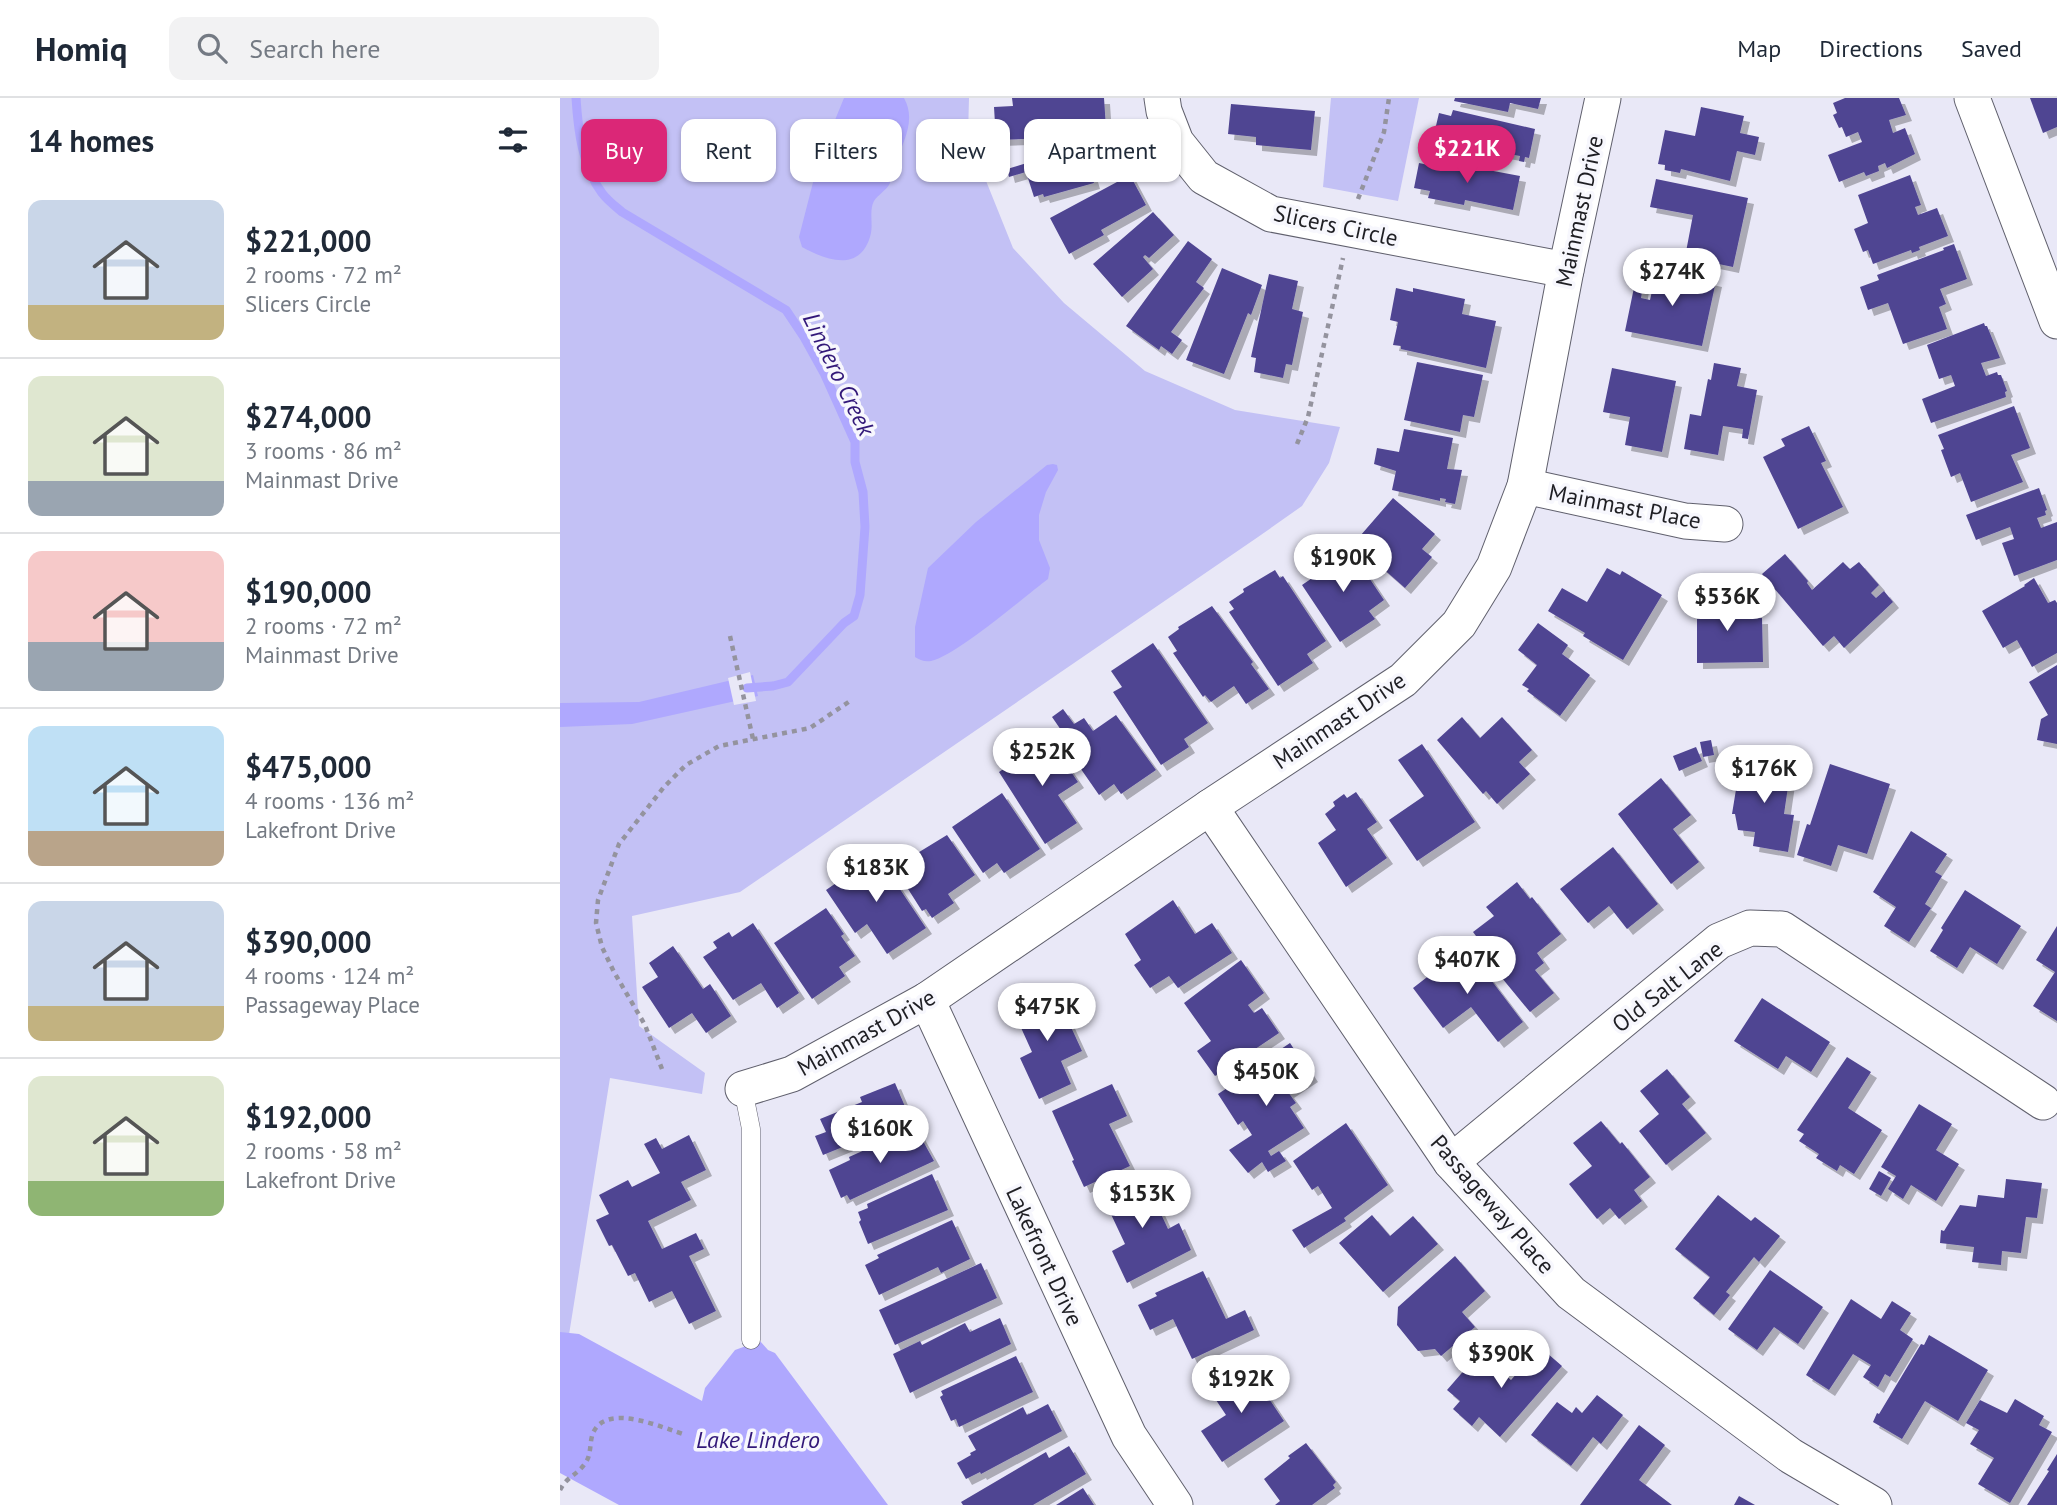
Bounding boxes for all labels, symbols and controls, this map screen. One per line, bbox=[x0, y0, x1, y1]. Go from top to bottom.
search box bbox=[169, 17, 659, 80]
text: Homiq bbox=[35, 27, 127, 70]
icon: search bbox=[193, 29, 231, 67]
text: Search here bbox=[249, 32, 380, 65]
text: Map bbox=[1737, 33, 1781, 64]
text: Directions bbox=[1819, 33, 1923, 64]
text: Saved bbox=[1961, 33, 2022, 64]
chip: Buy bbox=[581, 119, 667, 182]
chip: Rent bbox=[681, 119, 776, 182]
chip: Filters bbox=[790, 119, 902, 182]
chip: New bbox=[916, 119, 1010, 182]
chip: Apartment bbox=[1024, 119, 1181, 182]
text: 14 homes bbox=[28, 121, 154, 160]
icon: filters bbox=[494, 121, 532, 159]
pin: $221K bbox=[1418, 126, 1516, 185]
text: $221K bbox=[1434, 133, 1500, 162]
street label: Mainmast Drive bbox=[1549, 133, 1609, 289]
street label: Slicers Circle bbox=[1271, 198, 1401, 252]
text: $221,000 bbox=[245, 221, 372, 260]
icon: home bbox=[84, 228, 168, 312]
pin: $274K bbox=[1623, 248, 1721, 308]
text: $274K bbox=[1639, 256, 1705, 285]
text: 2 rooms · 72 m² bbox=[245, 260, 402, 289]
text: Slicers Circle bbox=[245, 289, 371, 318]
water label: Lindero Creek bbox=[796, 307, 883, 442]
text: $274,000 bbox=[245, 397, 372, 436]
icon: home bbox=[84, 404, 168, 488]
text: 3 rooms · 86 m² bbox=[245, 436, 402, 465]
text: Mainmast Drive bbox=[245, 465, 399, 494]
street label: Mainmast Place bbox=[1546, 477, 1704, 535]
pin: $190K bbox=[1294, 534, 1392, 594]
text: $190K bbox=[1310, 542, 1376, 571]
text: $190,000 bbox=[245, 572, 372, 611]
pin: $536K bbox=[1678, 574, 1776, 633]
icon: home bbox=[84, 579, 168, 663]
text: $536K bbox=[1694, 581, 1760, 610]
text: 2 rooms · 72 m² bbox=[245, 611, 402, 640]
text: Mainmast Drive bbox=[245, 640, 399, 669]
street label: Mainmast Drive bbox=[1267, 665, 1411, 775]
pin: $252K bbox=[993, 728, 1091, 788]
text: $252K bbox=[1009, 736, 1075, 765]
pin: $176K bbox=[1715, 746, 1813, 805]
text: $475,000 bbox=[245, 747, 372, 786]
text: $176K bbox=[1731, 753, 1797, 782]
icon: home bbox=[84, 754, 168, 838]
text: 4 rooms · 136 m² bbox=[245, 786, 414, 815]
text: Lakefront Drive bbox=[245, 815, 396, 844]
pin: $183K bbox=[827, 844, 925, 904]
text: $183K bbox=[843, 852, 909, 881]
text: $390,000 bbox=[245, 922, 372, 961]
icon: home bbox=[84, 929, 168, 1013]
street label: Old Salt Lane bbox=[1606, 934, 1728, 1038]
pin: $407K bbox=[1418, 936, 1516, 996]
text: $407K bbox=[1434, 944, 1500, 973]
text: 4 rooms · 124 m² bbox=[245, 961, 414, 990]
street label: Mainmast Drive bbox=[792, 982, 940, 1082]
pin: $475K bbox=[998, 984, 1096, 1043]
text: Passageway Place bbox=[245, 990, 420, 1019]
text: $475K bbox=[1014, 991, 1080, 1020]
pin: $450K bbox=[1217, 1048, 1315, 1108]
text: $450K bbox=[1233, 1056, 1299, 1085]
text: $192,000 bbox=[245, 1097, 372, 1136]
icon: home bbox=[84, 1104, 168, 1188]
pin: $160K bbox=[831, 1105, 929, 1165]
text: $160K bbox=[847, 1113, 913, 1142]
street label: Passageway Place bbox=[1425, 1128, 1561, 1280]
text: 2 rooms · 58 m² bbox=[245, 1136, 402, 1165]
text: Lakefront Drive bbox=[245, 1165, 396, 1194]
pin: $153K bbox=[1093, 1170, 1191, 1230]
text: $153K bbox=[1109, 1178, 1175, 1207]
street label: Lakefront Drive bbox=[1000, 1182, 1090, 1330]
pin: $390K bbox=[1452, 1330, 1550, 1390]
text: $390K bbox=[1468, 1338, 1534, 1367]
pin: $192K bbox=[1192, 1356, 1290, 1415]
text: $192K bbox=[1208, 1363, 1274, 1392]
water label: Lake Lindero bbox=[696, 1424, 820, 1455]

